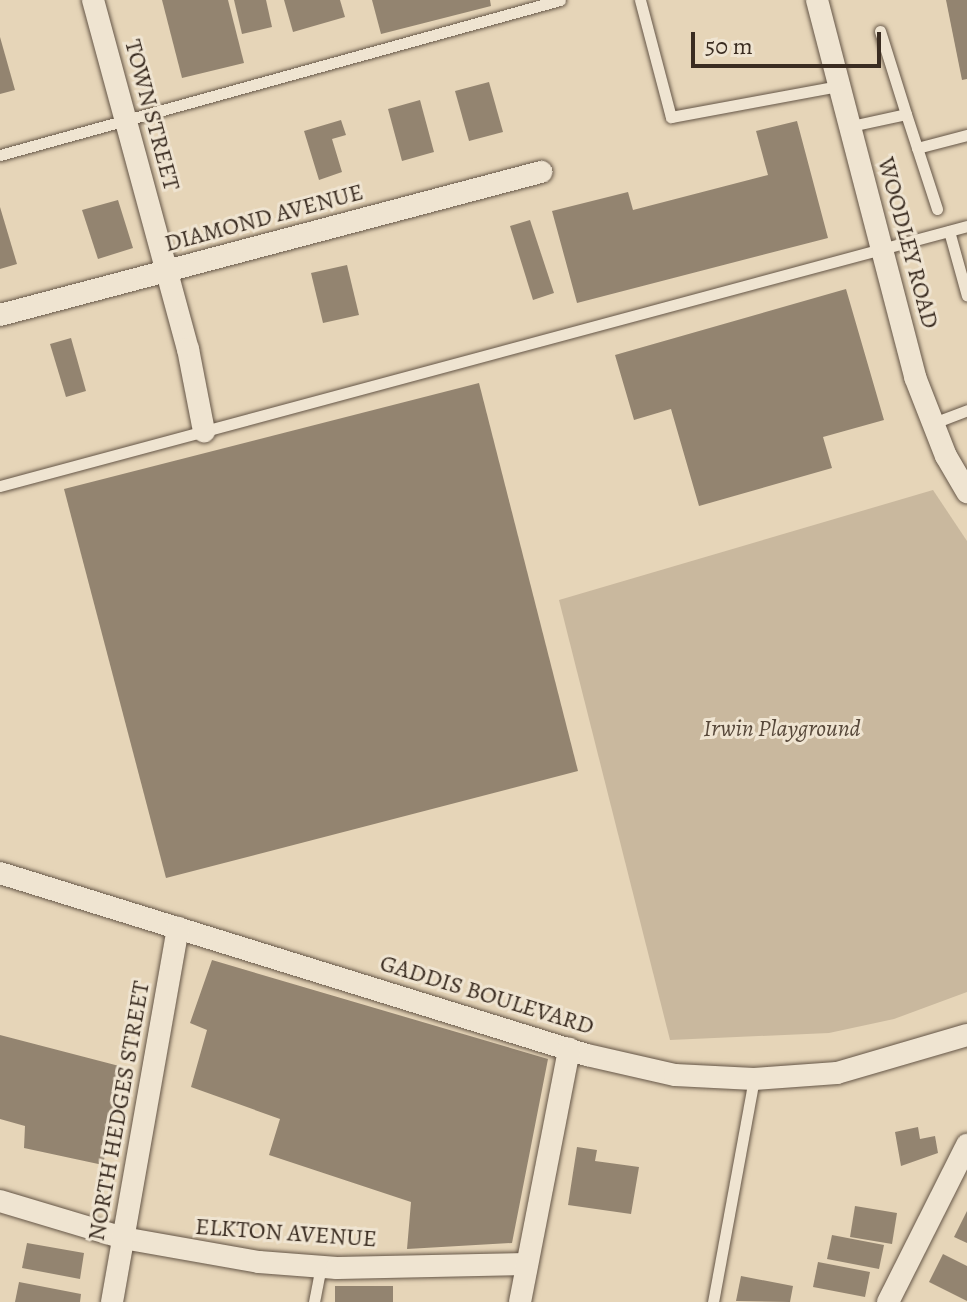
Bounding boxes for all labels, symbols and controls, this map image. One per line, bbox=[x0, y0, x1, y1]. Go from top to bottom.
scale bar bbox=[695, 16, 885, 66]
text: 50 m bbox=[705, 30, 753, 62]
street label: TOWN STREET bbox=[118, 36, 186, 194]
street label: WOODLEY ROAD bbox=[871, 154, 945, 332]
street label: DIAMOND AVENUE bbox=[162, 178, 366, 258]
park label: Irwin Playground bbox=[703, 715, 861, 743]
street label: GADDIS BOULEVARD bbox=[377, 949, 597, 1041]
street label: NORTH HEDGES STREET bbox=[82, 979, 156, 1243]
street label: ELKTON AVENUE bbox=[194, 1212, 378, 1254]

